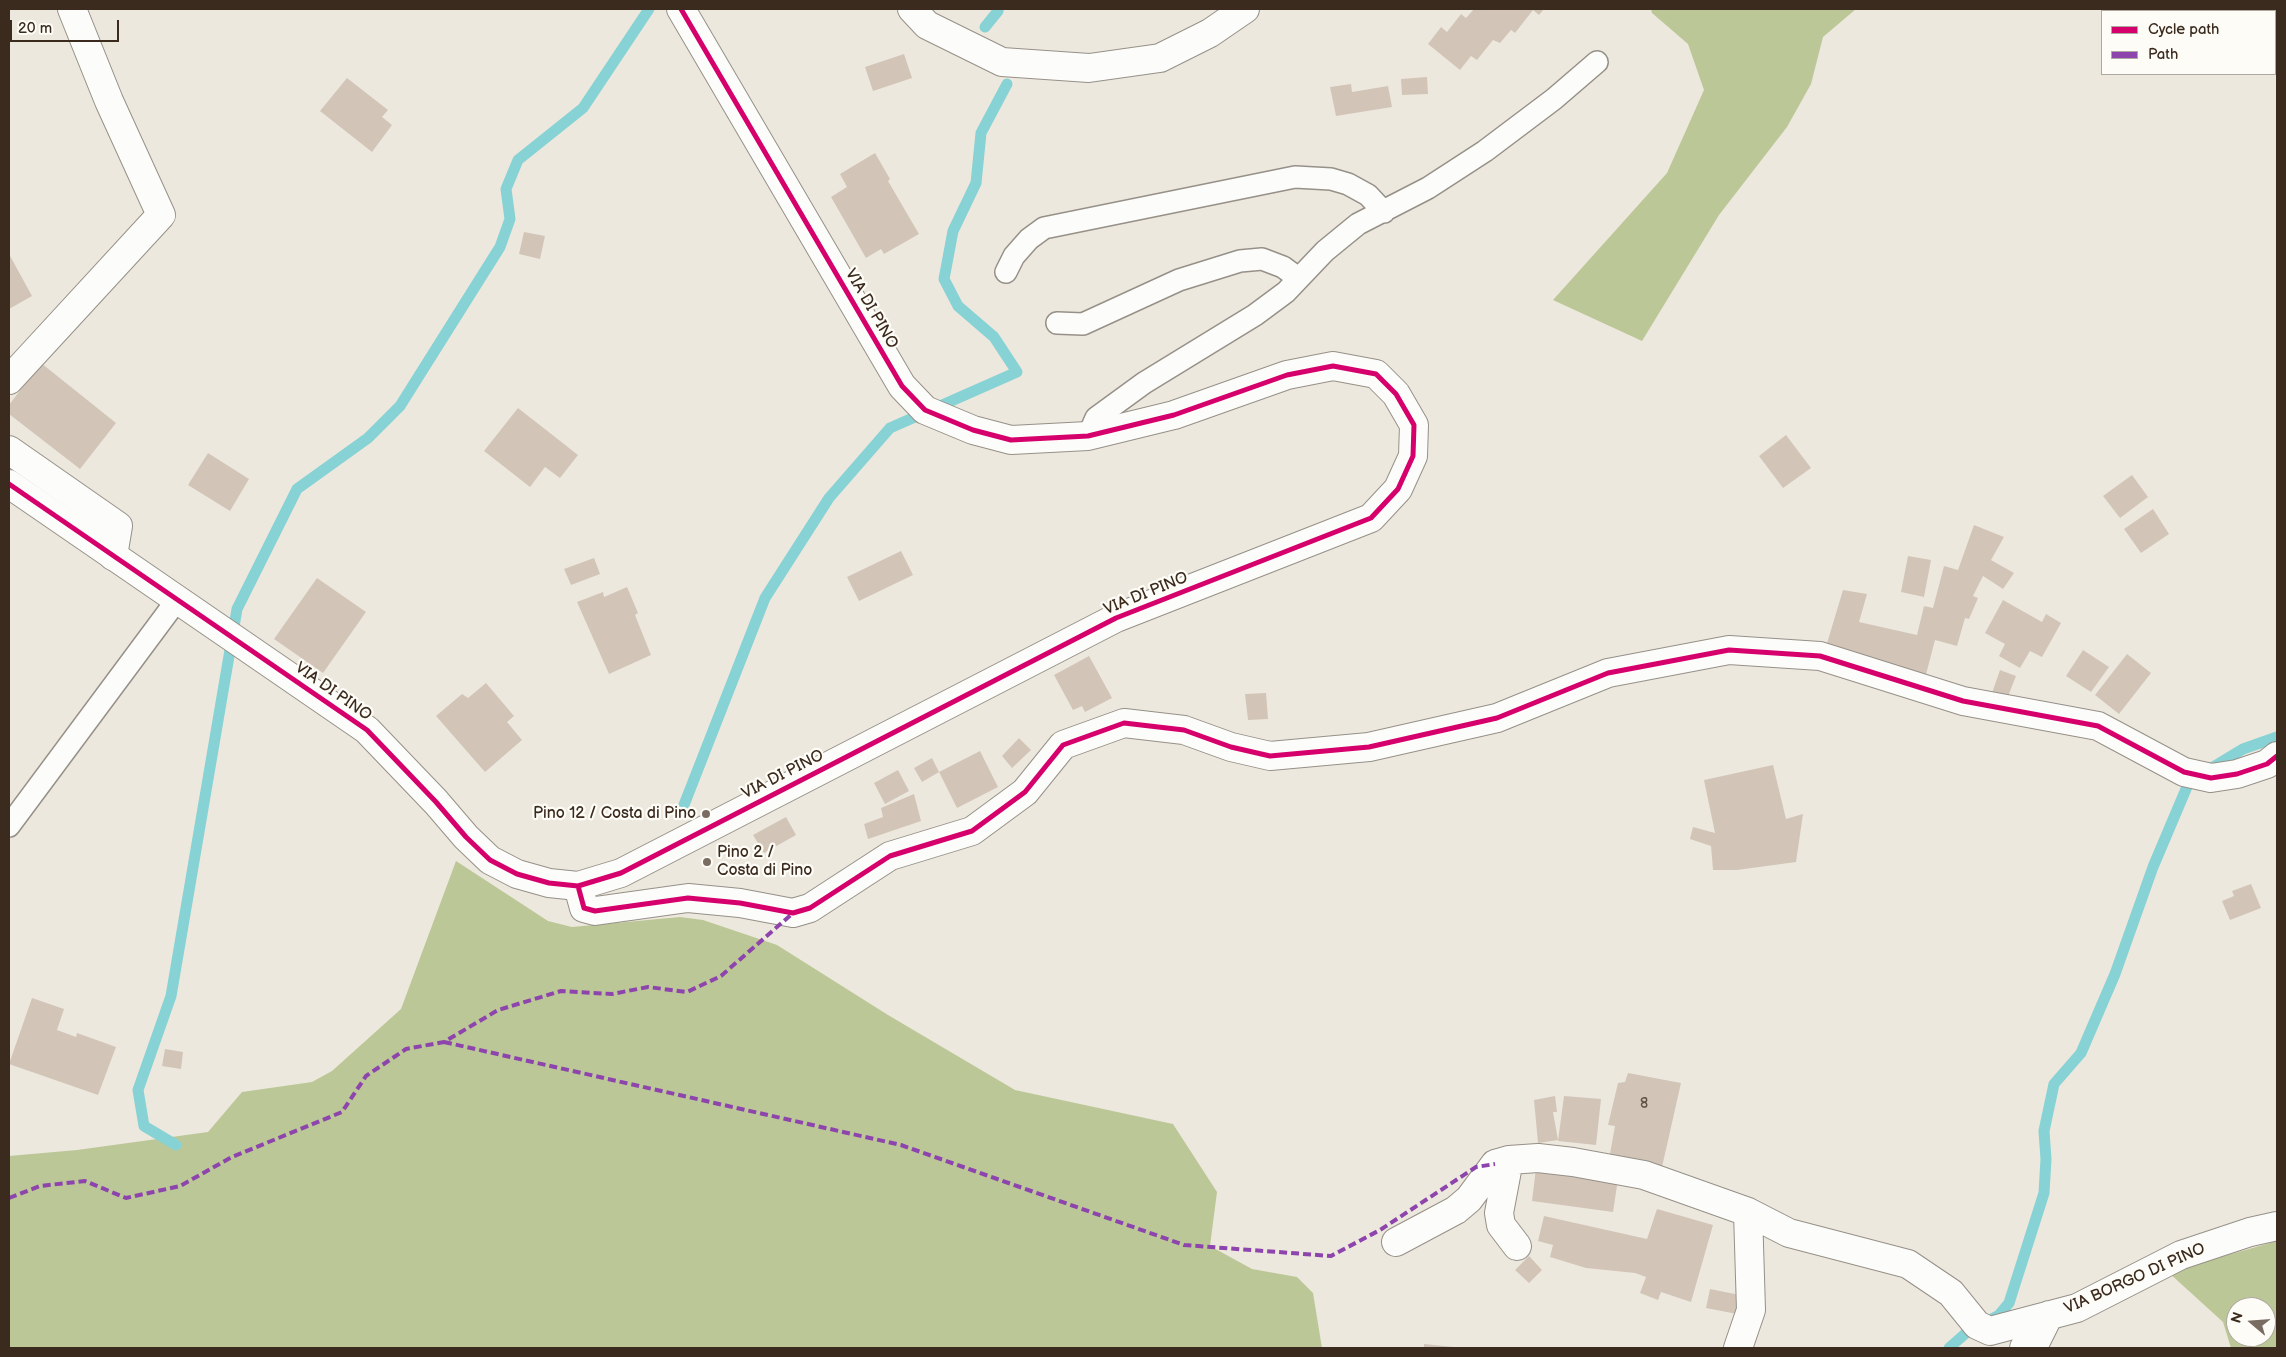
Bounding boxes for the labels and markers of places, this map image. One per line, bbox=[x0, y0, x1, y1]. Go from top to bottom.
place label: Pino 12 / Costa di Pino bbox=[533, 804, 696, 824]
marker: Pino 12 / Costa di Pino bbox=[700, 808, 712, 820]
place label: Pino 2 / Costa di Pino bbox=[717, 843, 812, 881]
marker: Pino 2 / Costa di Pino bbox=[701, 856, 713, 868]

